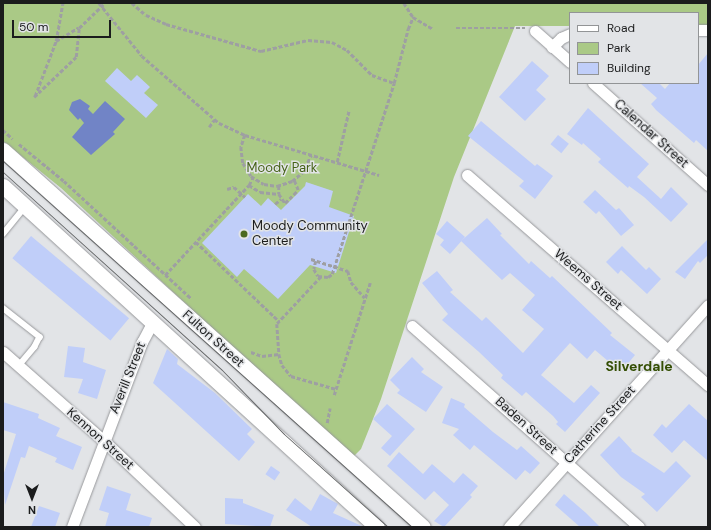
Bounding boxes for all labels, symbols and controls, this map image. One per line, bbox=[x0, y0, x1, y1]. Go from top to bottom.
scale bar bbox=[14, 12, 113, 38]
legend bbox=[569, 12, 699, 84]
text: 50 m bbox=[19, 19, 48, 35]
text: Road bbox=[607, 20, 635, 36]
text: Park bbox=[607, 40, 631, 56]
text: Building bbox=[607, 60, 651, 76]
street label: Calendar Street bbox=[611, 97, 691, 171]
park label: Moody Park bbox=[247, 160, 317, 176]
place label: Moody Community Center bbox=[252, 219, 368, 250]
marker: Moody Community Center bbox=[239, 229, 249, 239]
street label: Weems Street bbox=[551, 246, 625, 314]
street label: Fulton Street bbox=[179, 307, 247, 371]
street label: Averill Street bbox=[107, 340, 149, 416]
district label: Silverdale bbox=[605, 358, 673, 374]
street label: Catherine Street bbox=[561, 383, 639, 467]
street label: Baden Street bbox=[492, 394, 560, 458]
street label: Kennon Street bbox=[63, 405, 137, 473]
north arrow bbox=[12, 478, 52, 518]
text: N bbox=[28, 503, 36, 517]

